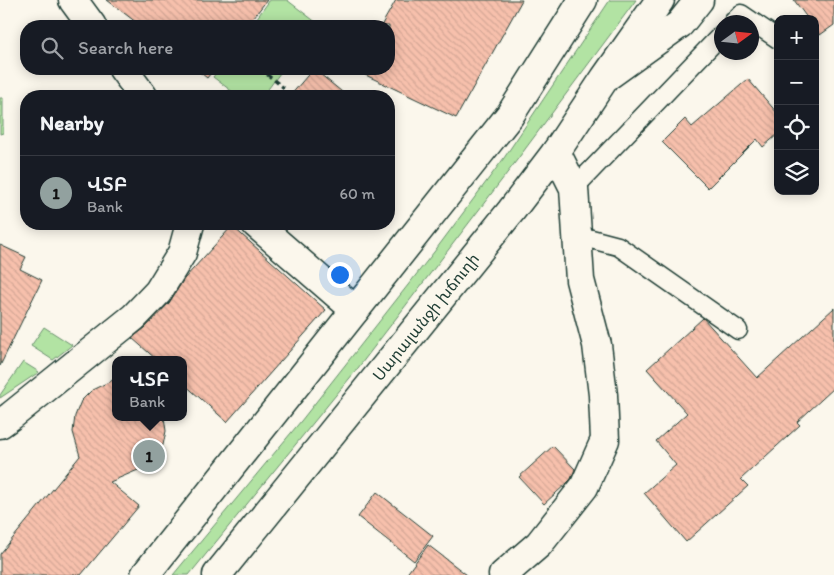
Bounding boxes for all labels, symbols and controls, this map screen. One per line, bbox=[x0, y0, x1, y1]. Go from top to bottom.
north arrow bbox=[714, 15, 759, 60]
map controls bbox=[774, 15, 819, 195]
button: + bbox=[774, 15, 819, 60]
search box bbox=[20, 20, 395, 75]
icon: search bbox=[38, 34, 66, 62]
text: Search here bbox=[78, 36, 173, 59]
button: − bbox=[774, 60, 819, 105]
button: locate bbox=[774, 105, 819, 150]
text: Nearby bbox=[40, 110, 104, 135]
button: layers bbox=[774, 150, 819, 195]
text: ՎՏԲ bbox=[87, 173, 127, 196]
text: 1 bbox=[52, 184, 60, 203]
text: 60 m bbox=[340, 184, 375, 203]
text: Bank bbox=[87, 197, 123, 216]
street label: Սարալանջի խճուղի bbox=[369, 249, 483, 385]
your location bbox=[327, 262, 353, 288]
popup bbox=[112, 356, 187, 421]
text: ՎՏԲ bbox=[129, 368, 170, 391]
text: Bank bbox=[129, 392, 165, 411]
pin: 1 bbox=[133, 437, 165, 475]

